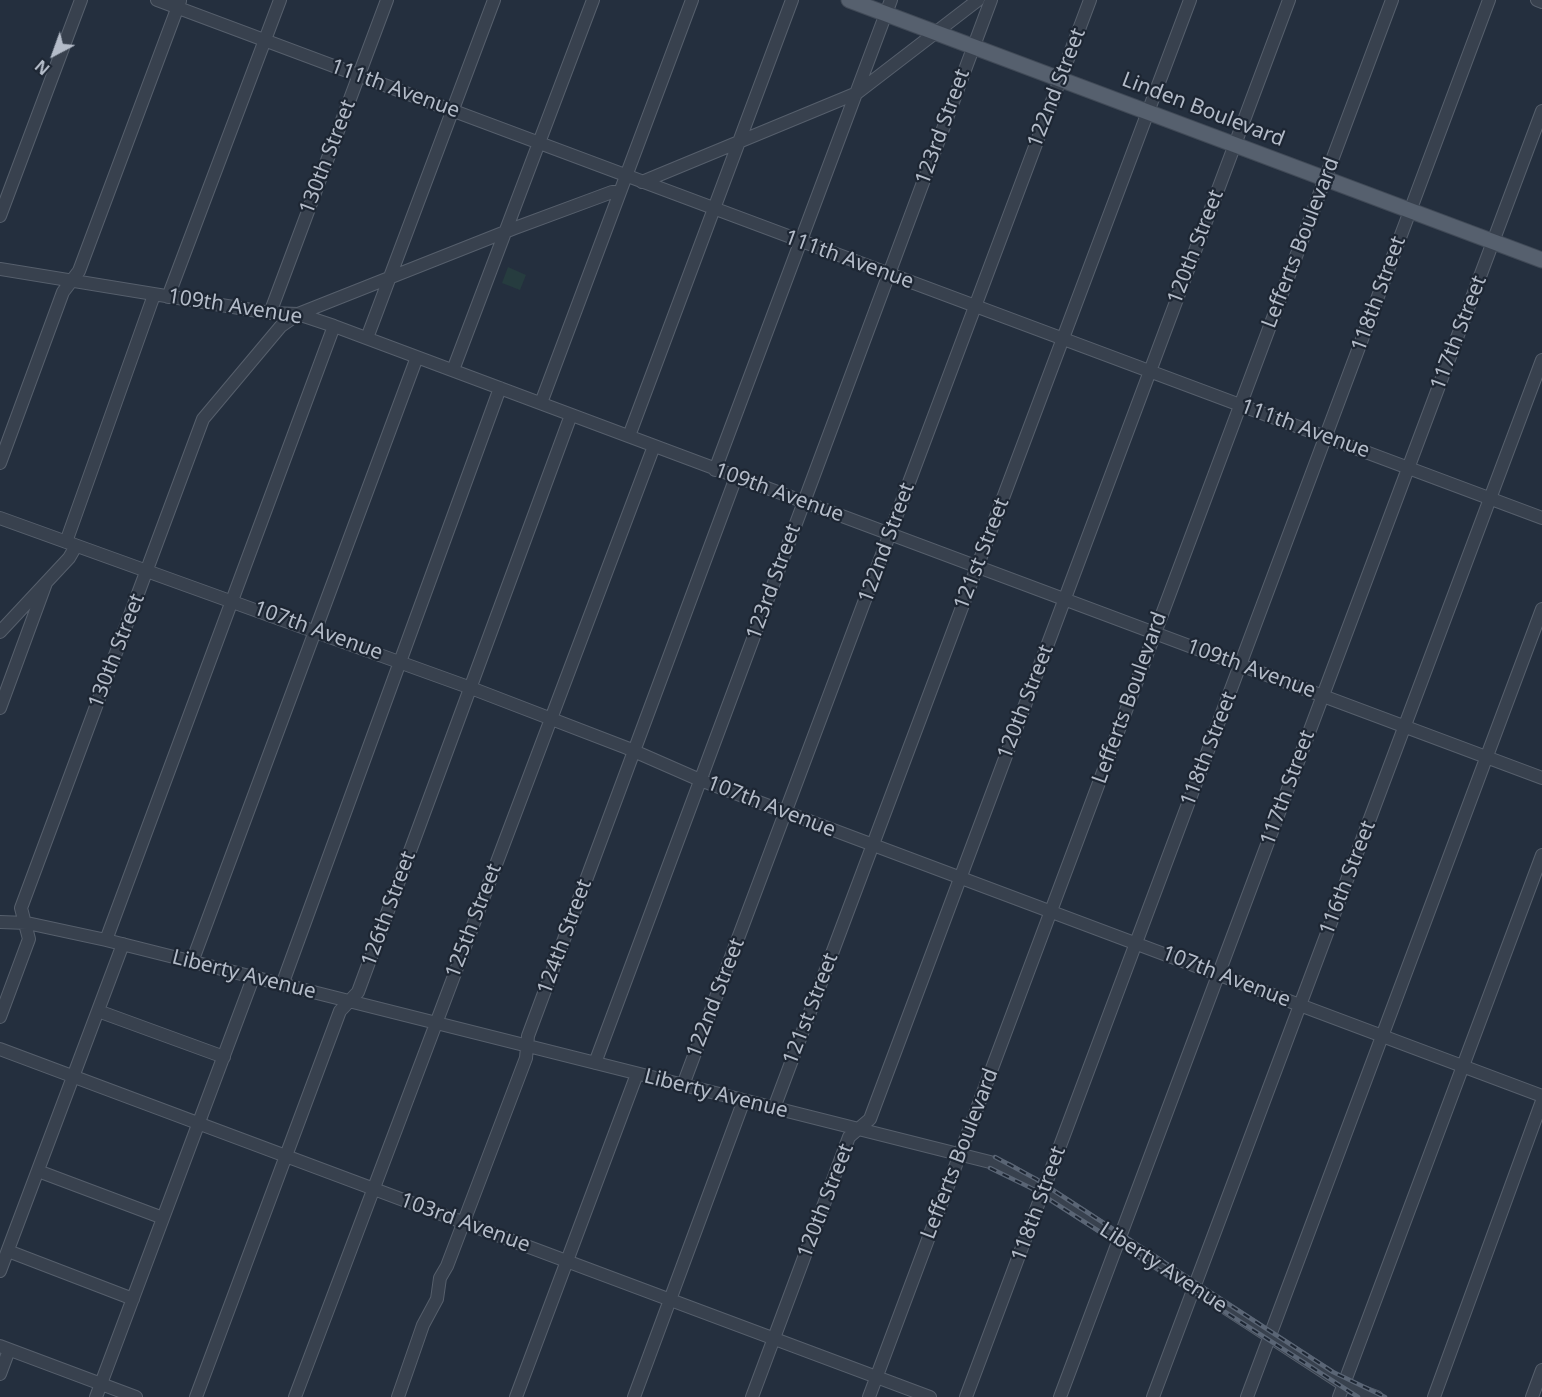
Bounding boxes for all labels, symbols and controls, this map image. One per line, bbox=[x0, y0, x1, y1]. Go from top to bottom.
north arrow bbox=[24, 24, 84, 84]
street label: 122nd Street bbox=[1023, 25, 1091, 151]
street label: 111th Avenue bbox=[327, 54, 463, 124]
text: N bbox=[30, 55, 54, 80]
street label: 123rd Street bbox=[910, 66, 976, 188]
street label: Linden Boulevard bbox=[1118, 67, 1288, 153]
street label: 130th Street bbox=[295, 96, 361, 218]
street label: Lefferts Boulevard bbox=[1257, 154, 1345, 332]
street label: 120th Street bbox=[1163, 186, 1229, 308]
street label: 111th Avenue bbox=[781, 225, 917, 295]
street label: 118th Street bbox=[1347, 233, 1411, 355]
street label: 117th Street bbox=[1426, 272, 1492, 394]
street label: 109th Avenue bbox=[166, 284, 304, 330]
street label: 111th Avenue bbox=[1237, 394, 1373, 464]
street label: 109th Avenue bbox=[711, 458, 847, 528]
street label: 122nd Street bbox=[854, 479, 920, 607]
street label: 121st Street bbox=[949, 495, 1015, 613]
street label: 123rd Street bbox=[741, 521, 807, 643]
street label: 130th Street bbox=[84, 590, 150, 712]
street label: 107th Avenue bbox=[250, 596, 386, 666]
street label: Lefferts Boulevard bbox=[1087, 609, 1173, 787]
street label: 109th Avenue bbox=[1183, 634, 1319, 704]
street label: 120th Street bbox=[993, 641, 1059, 763]
street label: 118th Street bbox=[1176, 688, 1242, 810]
street label: 117th Street bbox=[1256, 727, 1320, 849]
street label: 107th Avenue bbox=[703, 771, 839, 843]
street label: 116th Street bbox=[1315, 817, 1381, 939]
street label: 126th Street bbox=[357, 848, 421, 970]
street label: 125th Street bbox=[441, 860, 507, 982]
street label: 124th Street bbox=[533, 876, 597, 998]
street label: 122nd Street bbox=[682, 935, 750, 1061]
street label: 107th Avenue bbox=[1158, 941, 1294, 1013]
street label: Liberty Avenue bbox=[169, 945, 319, 1005]
street label: 121st Street bbox=[778, 950, 844, 1068]
street label: Liberty Avenue bbox=[641, 1064, 791, 1124]
street label: Lefferts Boulevard bbox=[916, 1065, 1004, 1243]
street label: 120th Street bbox=[793, 1140, 859, 1262]
street label: 118th Street bbox=[1007, 1143, 1071, 1265]
street label: 103rd Avenue bbox=[397, 1188, 533, 1258]
street label: Liberty Avenue bbox=[1094, 1217, 1232, 1319]

